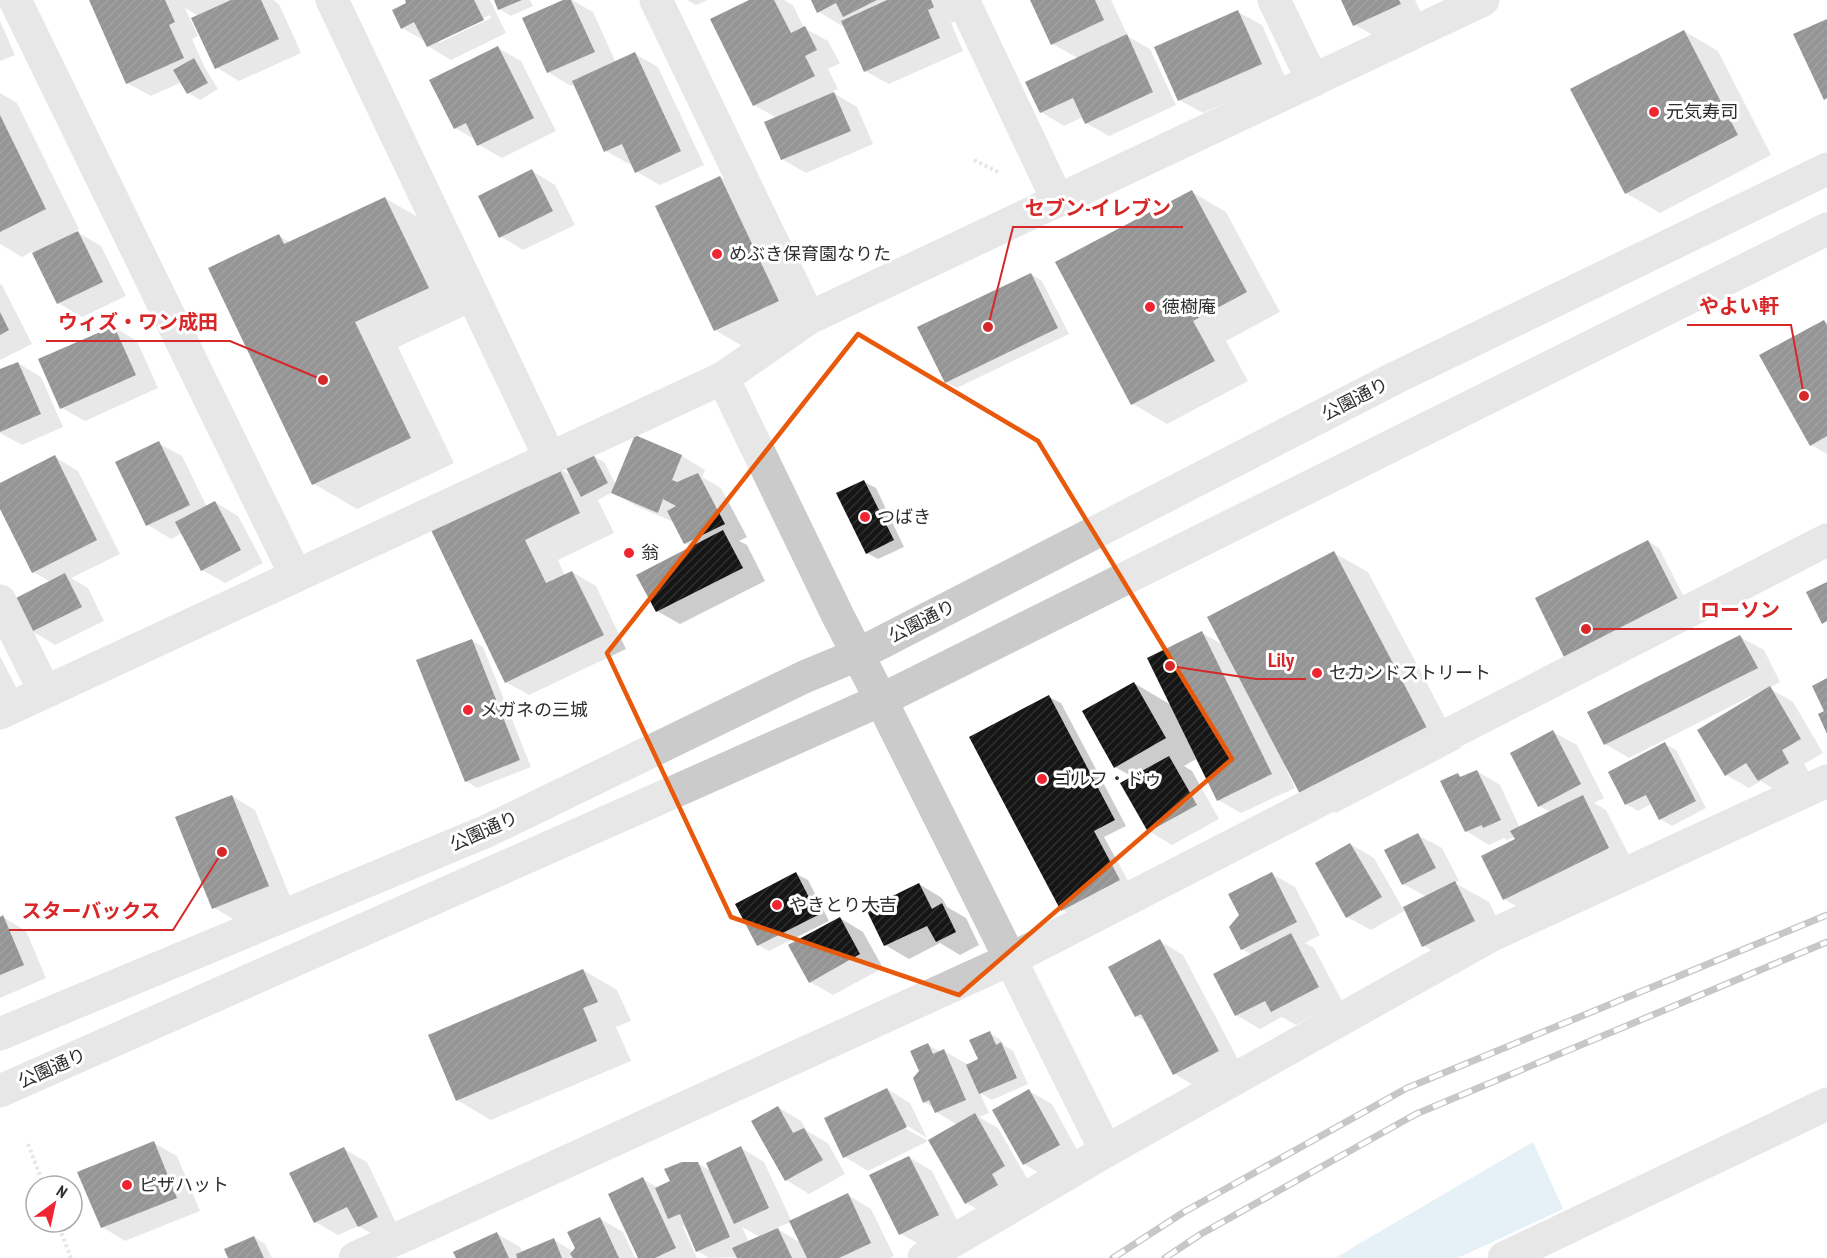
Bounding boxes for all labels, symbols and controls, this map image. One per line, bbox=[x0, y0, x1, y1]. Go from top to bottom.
place label: 元気寿司 bbox=[1666, 100, 1738, 123]
marker: 元気寿司 bbox=[1647, 105, 1661, 119]
callout: セブン-イレブン bbox=[1013, 189, 1183, 227]
text: セブン-イレブン bbox=[1025, 195, 1171, 221]
place label: めぶき保育園なりた bbox=[729, 242, 891, 265]
marker: めぶき保育園なりた bbox=[710, 247, 724, 261]
callout: やよい軒 bbox=[1687, 287, 1791, 325]
text: やよい軒 bbox=[1699, 293, 1779, 319]
place label: 徳樹庵 bbox=[1162, 295, 1216, 318]
marker: 徳樹庵 bbox=[1143, 300, 1157, 314]
callout: ウィズ・ワン成田 bbox=[46, 303, 230, 341]
text: ウィズ・ワン成田 bbox=[58, 309, 218, 335]
street label: 公園通り bbox=[1317, 372, 1392, 425]
place label: つばき bbox=[877, 505, 931, 528]
marker: つばき bbox=[858, 510, 872, 524]
place label: 翁 bbox=[641, 541, 659, 564]
marker: 翁 bbox=[622, 546, 636, 560]
callout: ローソン bbox=[1688, 591, 1792, 629]
street label: 公園通り bbox=[884, 594, 959, 647]
text: ローソン bbox=[1700, 597, 1780, 623]
callout: Lily bbox=[1256, 641, 1306, 679]
text: Lily bbox=[1268, 647, 1295, 673]
place label: セカンドストリート bbox=[1329, 661, 1491, 684]
marker: セカンドストリート bbox=[1310, 666, 1324, 680]
place label: メガネの三城 bbox=[480, 698, 588, 721]
marker: メガネの三城 bbox=[461, 703, 475, 717]
place label: ゴルフ・ドゥ bbox=[1054, 767, 1162, 790]
marker: ゴルフ・ドゥ bbox=[1035, 772, 1049, 786]
street label: 公園通り bbox=[446, 805, 521, 856]
callout: スターバックス bbox=[9, 892, 173, 930]
place label: やきとり大吉 bbox=[789, 893, 897, 916]
text: スターバックス bbox=[21, 898, 161, 924]
marker: やきとり大吉 bbox=[770, 898, 784, 912]
street label: 公園通り bbox=[14, 1042, 89, 1093]
place label: ピザハット bbox=[139, 1173, 229, 1196]
north arrow bbox=[24, 1174, 84, 1234]
marker: ピザハット bbox=[120, 1178, 134, 1192]
text: N bbox=[53, 1181, 71, 1202]

